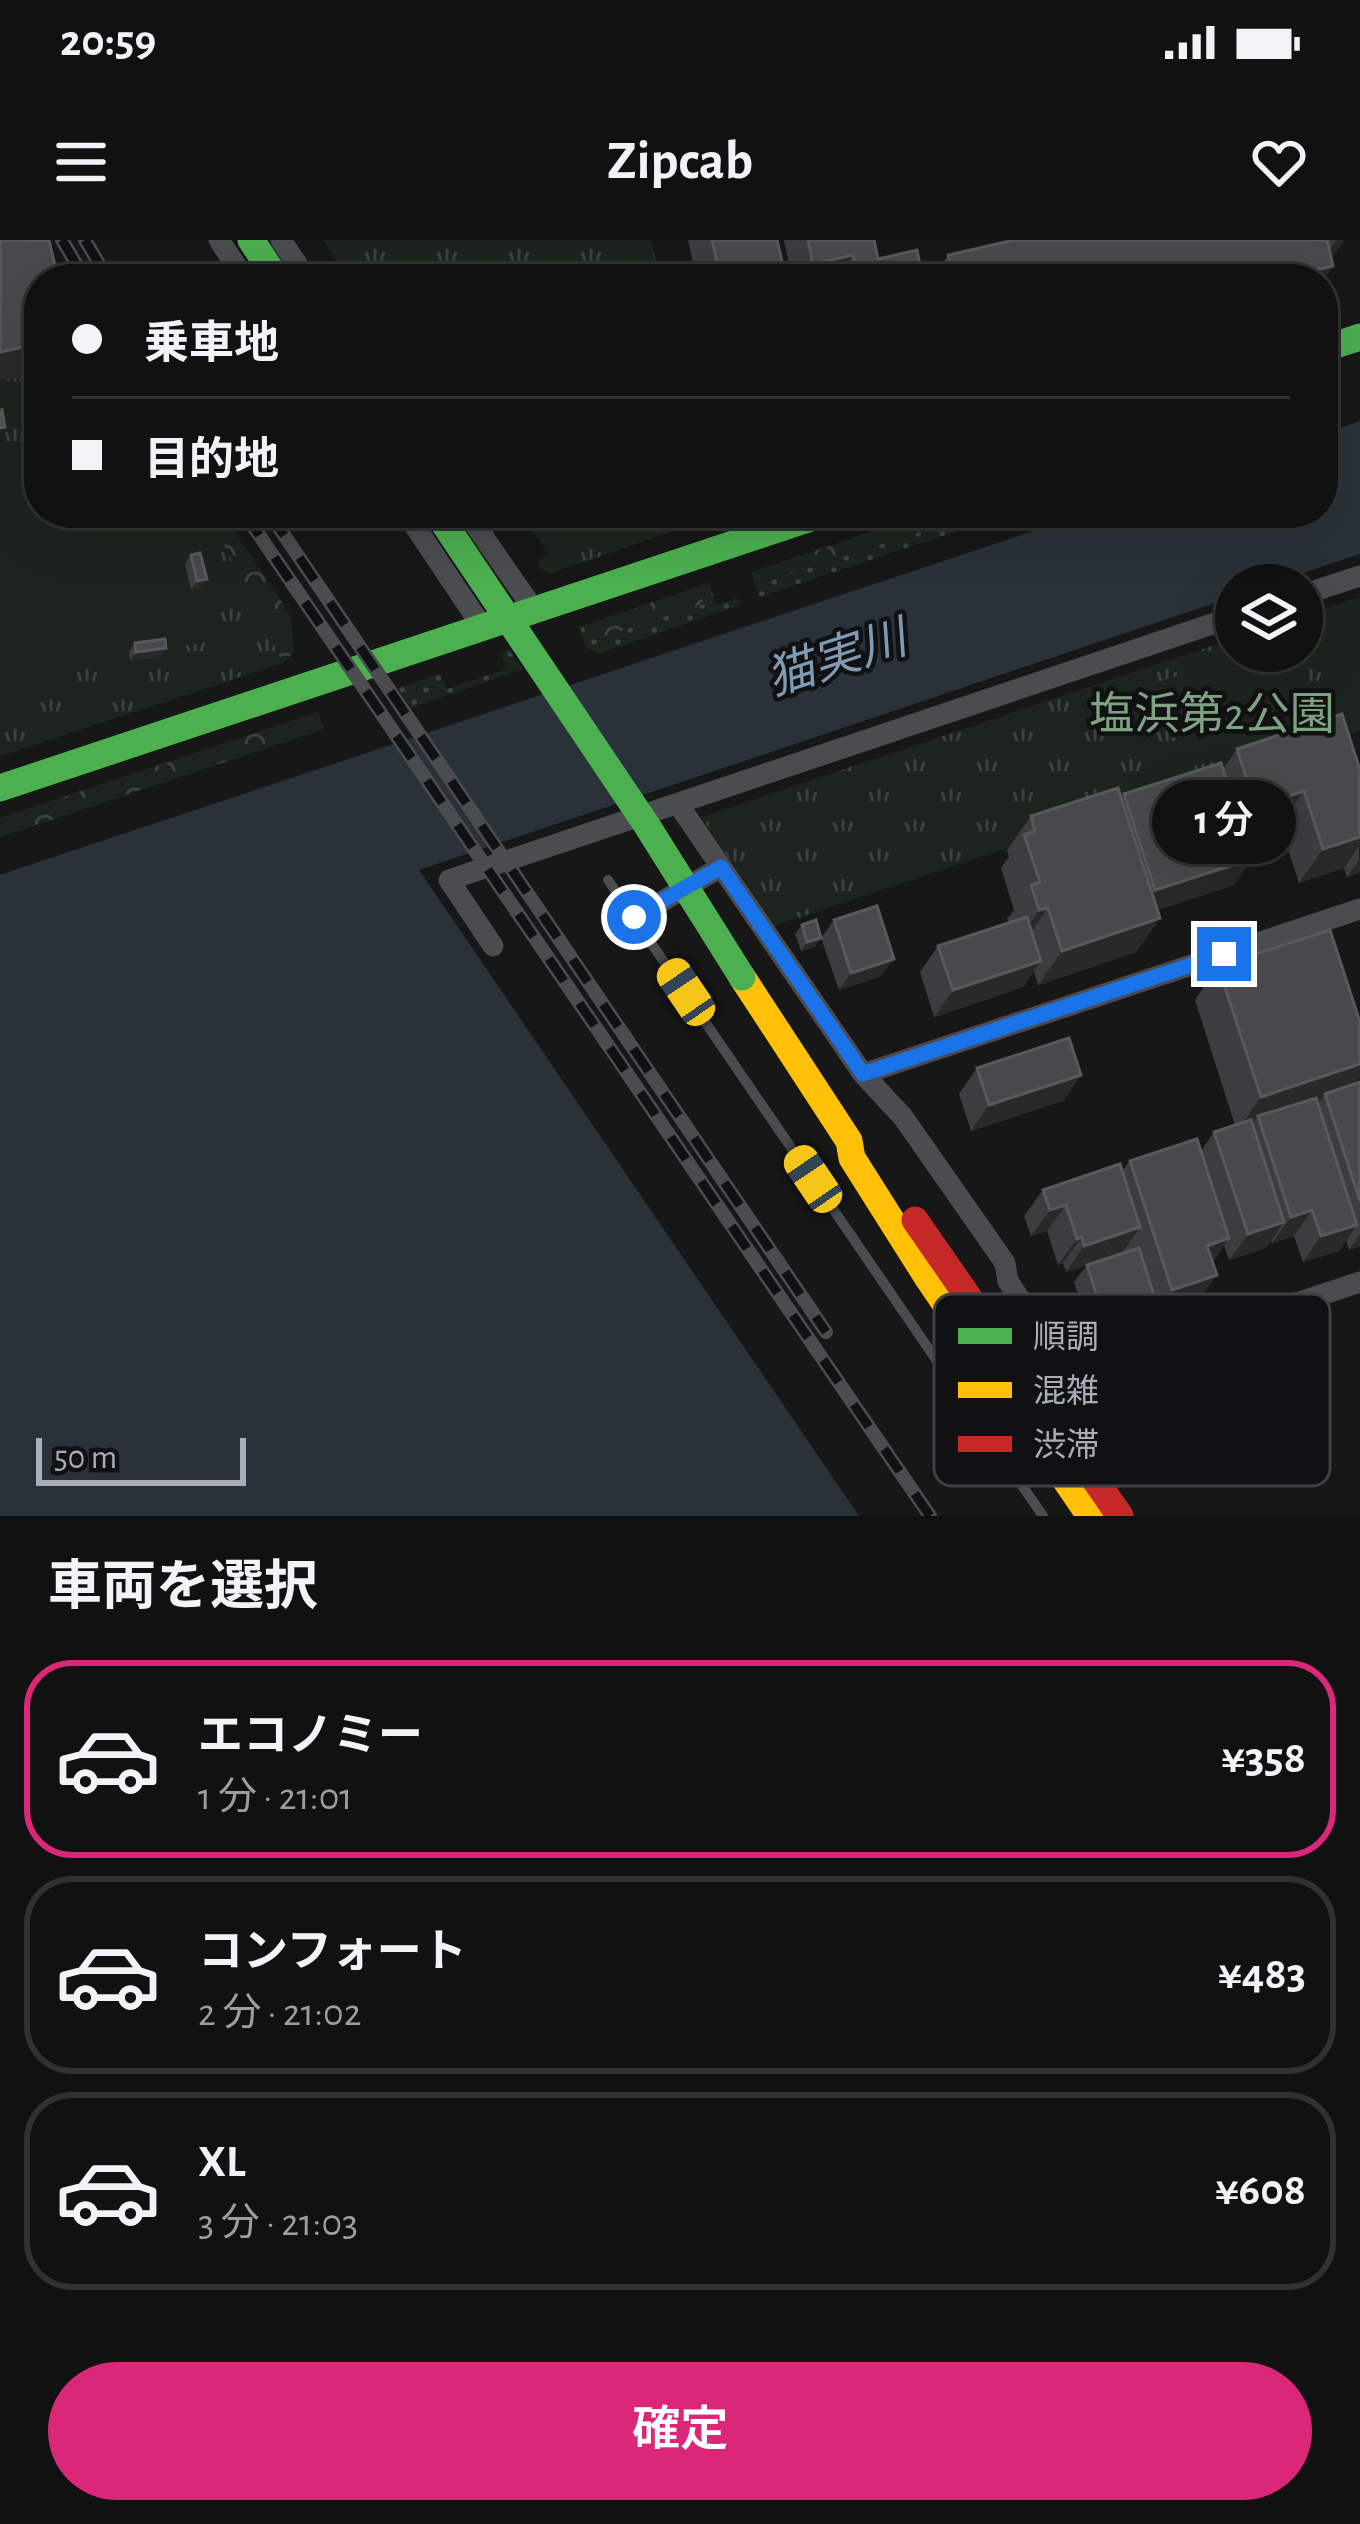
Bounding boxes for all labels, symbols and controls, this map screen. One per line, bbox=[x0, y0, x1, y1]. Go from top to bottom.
text: 20:59 bbox=[60, 19, 156, 64]
icon: menu bbox=[48, 129, 114, 195]
icon: heart bbox=[1246, 129, 1312, 195]
text: Zipcab bbox=[607, 135, 753, 189]
text: 乗車地 bbox=[144, 322, 279, 367]
text: 目的地 bbox=[144, 438, 279, 483]
map controls bbox=[1215, 564, 1323, 672]
button: layers bbox=[1215, 564, 1323, 672]
water label: 猫実川 bbox=[760, 610, 918, 705]
park label: 塩浜第2公園 bbox=[1089, 690, 1335, 738]
callout: 1 分 bbox=[1152, 780, 1296, 864]
text: 1 分 bbox=[1195, 802, 1253, 841]
route start bbox=[607, 890, 661, 944]
route end bbox=[1197, 927, 1251, 981]
car bbox=[651, 952, 721, 1032]
car bbox=[778, 1139, 848, 1219]
legend bbox=[934, 1294, 1330, 1486]
text: 順調 bbox=[1033, 1321, 1099, 1355]
text: 混雑 bbox=[1033, 1374, 1099, 1409]
text: 渋滞 bbox=[1033, 1428, 1099, 1463]
scale bar bbox=[36, 1432, 246, 1485]
text: 50 m bbox=[54, 1442, 117, 1475]
text: 車両を選択 bbox=[48, 1561, 318, 1615]
icon: car bbox=[54, 1705, 162, 1813]
text: エコノミー bbox=[198, 1714, 423, 1759]
text: ¥358 bbox=[1221, 1736, 1306, 1781]
text: 1 分 · 21:01 bbox=[198, 1778, 353, 1817]
icon: car bbox=[54, 1921, 162, 2029]
text: コンフォート bbox=[198, 1930, 467, 1975]
text: ¥483 bbox=[1218, 1952, 1306, 1997]
text: 2 分 · 21:02 bbox=[198, 1994, 361, 2033]
icon: car bbox=[54, 2137, 162, 2245]
text: XL bbox=[198, 2140, 246, 2185]
text: ¥608 bbox=[1215, 2168, 1306, 2213]
text: 3 分 · 21:03 bbox=[198, 2204, 358, 2243]
button: 確定 bbox=[48, 2362, 1312, 2500]

